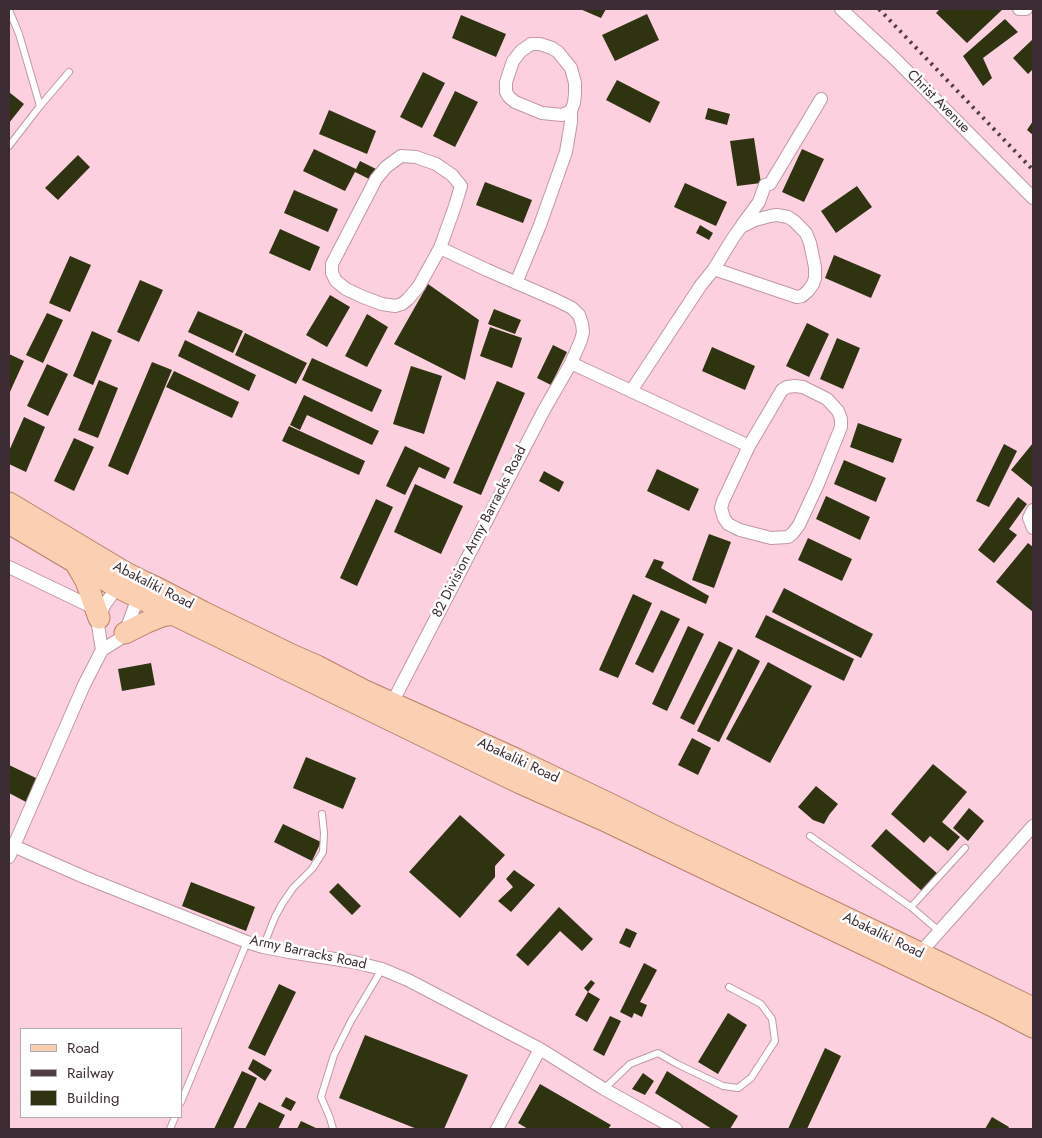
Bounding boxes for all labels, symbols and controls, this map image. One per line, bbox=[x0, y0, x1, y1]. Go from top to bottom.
street label: Christ Avenue bbox=[903, 67, 973, 137]
street label: 82 Division Army Barracks Road bbox=[429, 443, 531, 621]
street label: Abakaliki Road bbox=[110, 559, 196, 613]
street label: Abakaliki Road bbox=[475, 735, 561, 787]
street label: Abakaliki Road bbox=[840, 909, 926, 963]
street label: Army Barracks Road bbox=[248, 932, 368, 974]
legend bbox=[20, 1028, 182, 1118]
text: Road bbox=[67, 1037, 99, 1059]
text: Railway bbox=[67, 1062, 114, 1084]
text: Building bbox=[67, 1087, 119, 1109]

